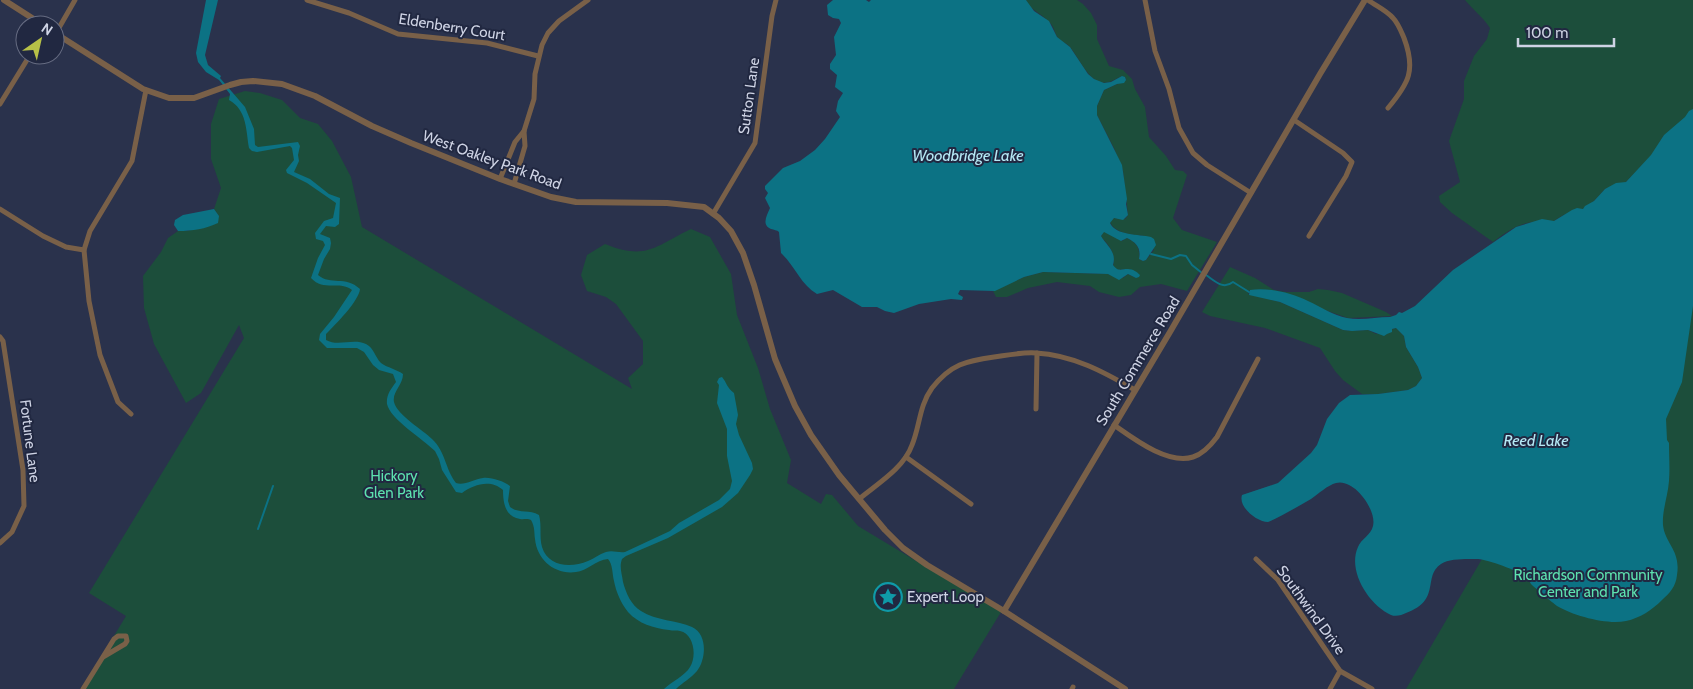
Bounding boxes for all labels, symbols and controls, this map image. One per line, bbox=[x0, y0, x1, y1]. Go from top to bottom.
street label: Eldenberry Court bbox=[397, 10, 507, 44]
north arrow bbox=[15, 15, 65, 65]
scale bar bbox=[1518, 15, 1614, 47]
text: N bbox=[38, 19, 56, 39]
text: 100 m bbox=[1526, 24, 1568, 42]
street label: Sutton Lane bbox=[735, 56, 763, 136]
street label: West Oakley Park Road bbox=[420, 127, 564, 193]
water label: Woodbridge Lake bbox=[912, 146, 1024, 165]
street label: South Commerce Road bbox=[1092, 293, 1184, 429]
street label: Fortune Lane bbox=[16, 399, 44, 484]
water label: Reed Lake bbox=[1503, 431, 1569, 450]
park label: Hickory Glen Park bbox=[364, 467, 424, 502]
street label: Southwind Drive bbox=[1273, 562, 1350, 658]
park label: Richardson Community Center and Park bbox=[1514, 566, 1663, 601]
place icon: Expert Loop bbox=[873, 582, 903, 612]
place label: Expert Loop bbox=[907, 588, 984, 606]

